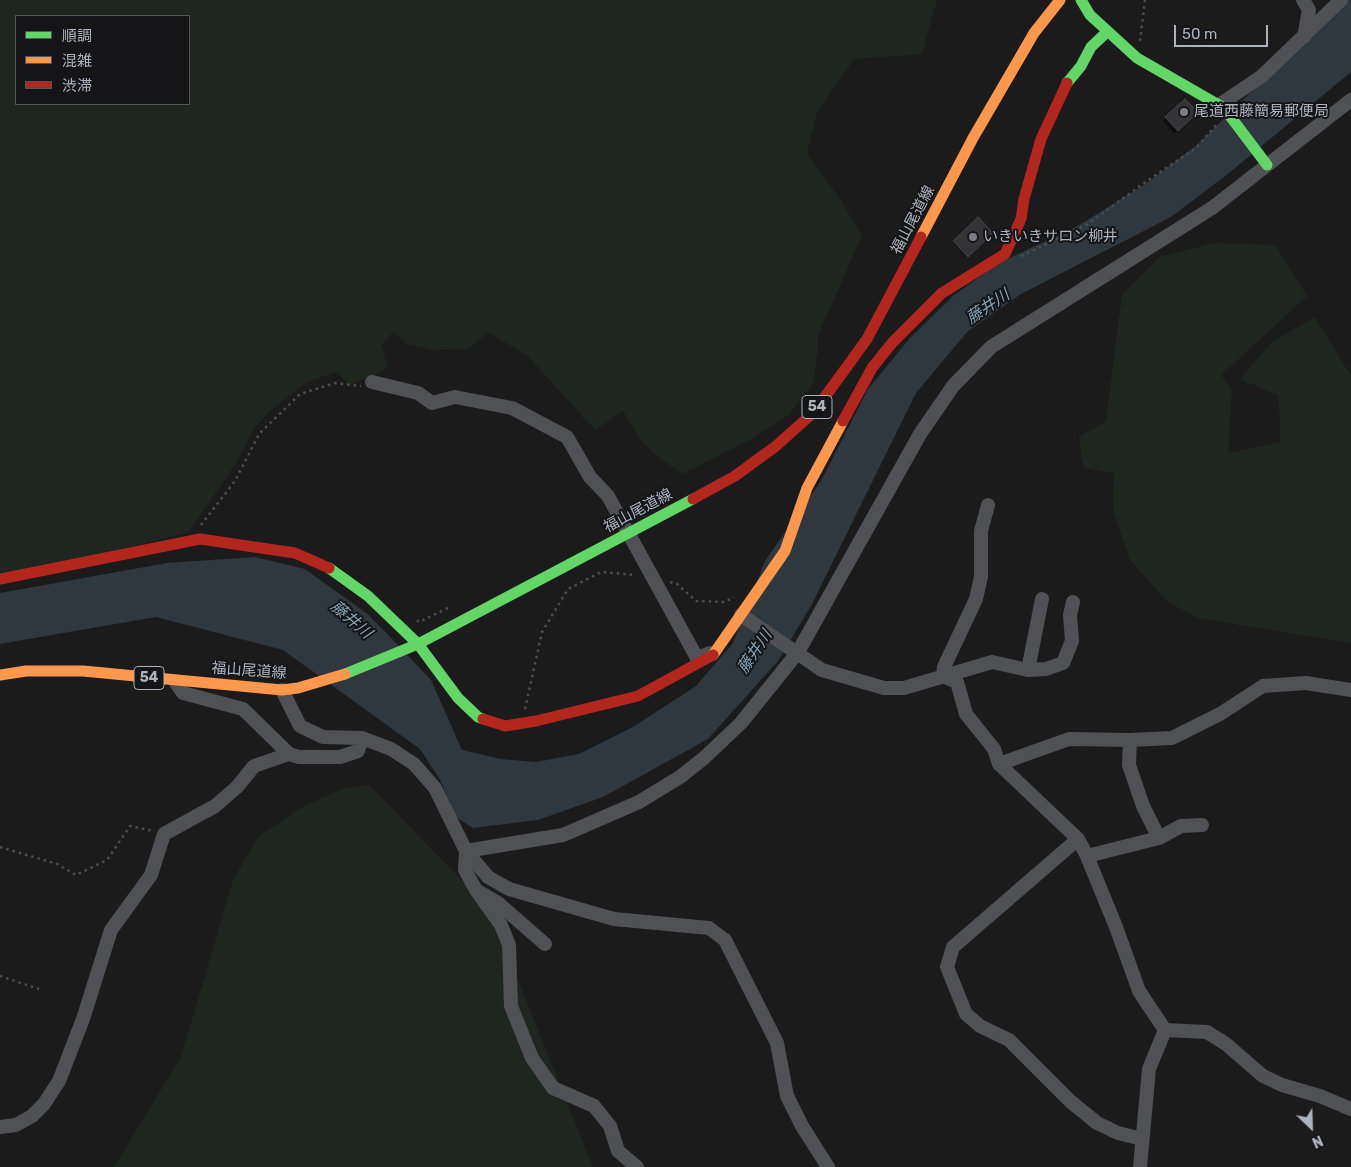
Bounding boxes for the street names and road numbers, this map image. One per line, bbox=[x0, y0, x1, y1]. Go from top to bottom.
street label: 福山尾道線 bbox=[887, 183, 939, 257]
road number: 54 bbox=[802, 396, 832, 418]
street label: 福山尾道線 bbox=[601, 485, 675, 537]
street label: 福山尾道線 bbox=[211, 659, 287, 683]
road number: 54 bbox=[134, 666, 164, 690]

